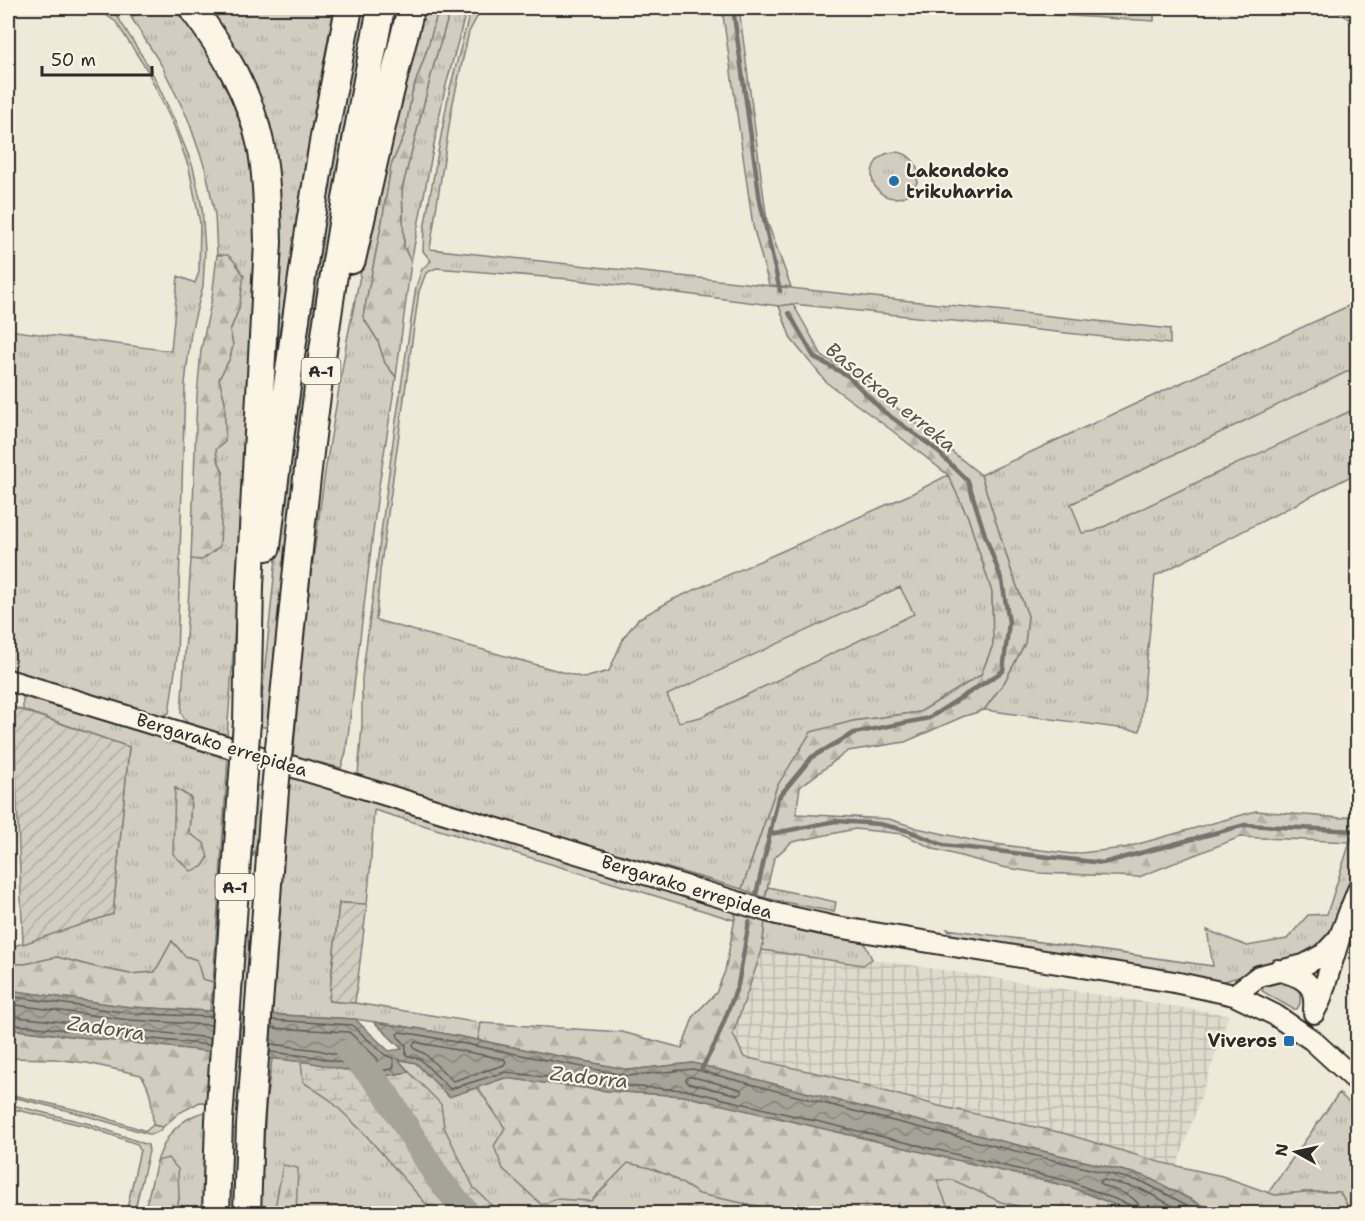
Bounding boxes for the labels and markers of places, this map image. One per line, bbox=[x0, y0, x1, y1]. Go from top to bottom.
place label: Lakondoko trikuharria bbox=[906, 159, 1014, 204]
marker: Lakondoko trikuharria bbox=[887, 174, 901, 188]
place label: Viveros bbox=[1207, 1029, 1277, 1053]
marker: Viveros bbox=[1282, 1034, 1296, 1048]

